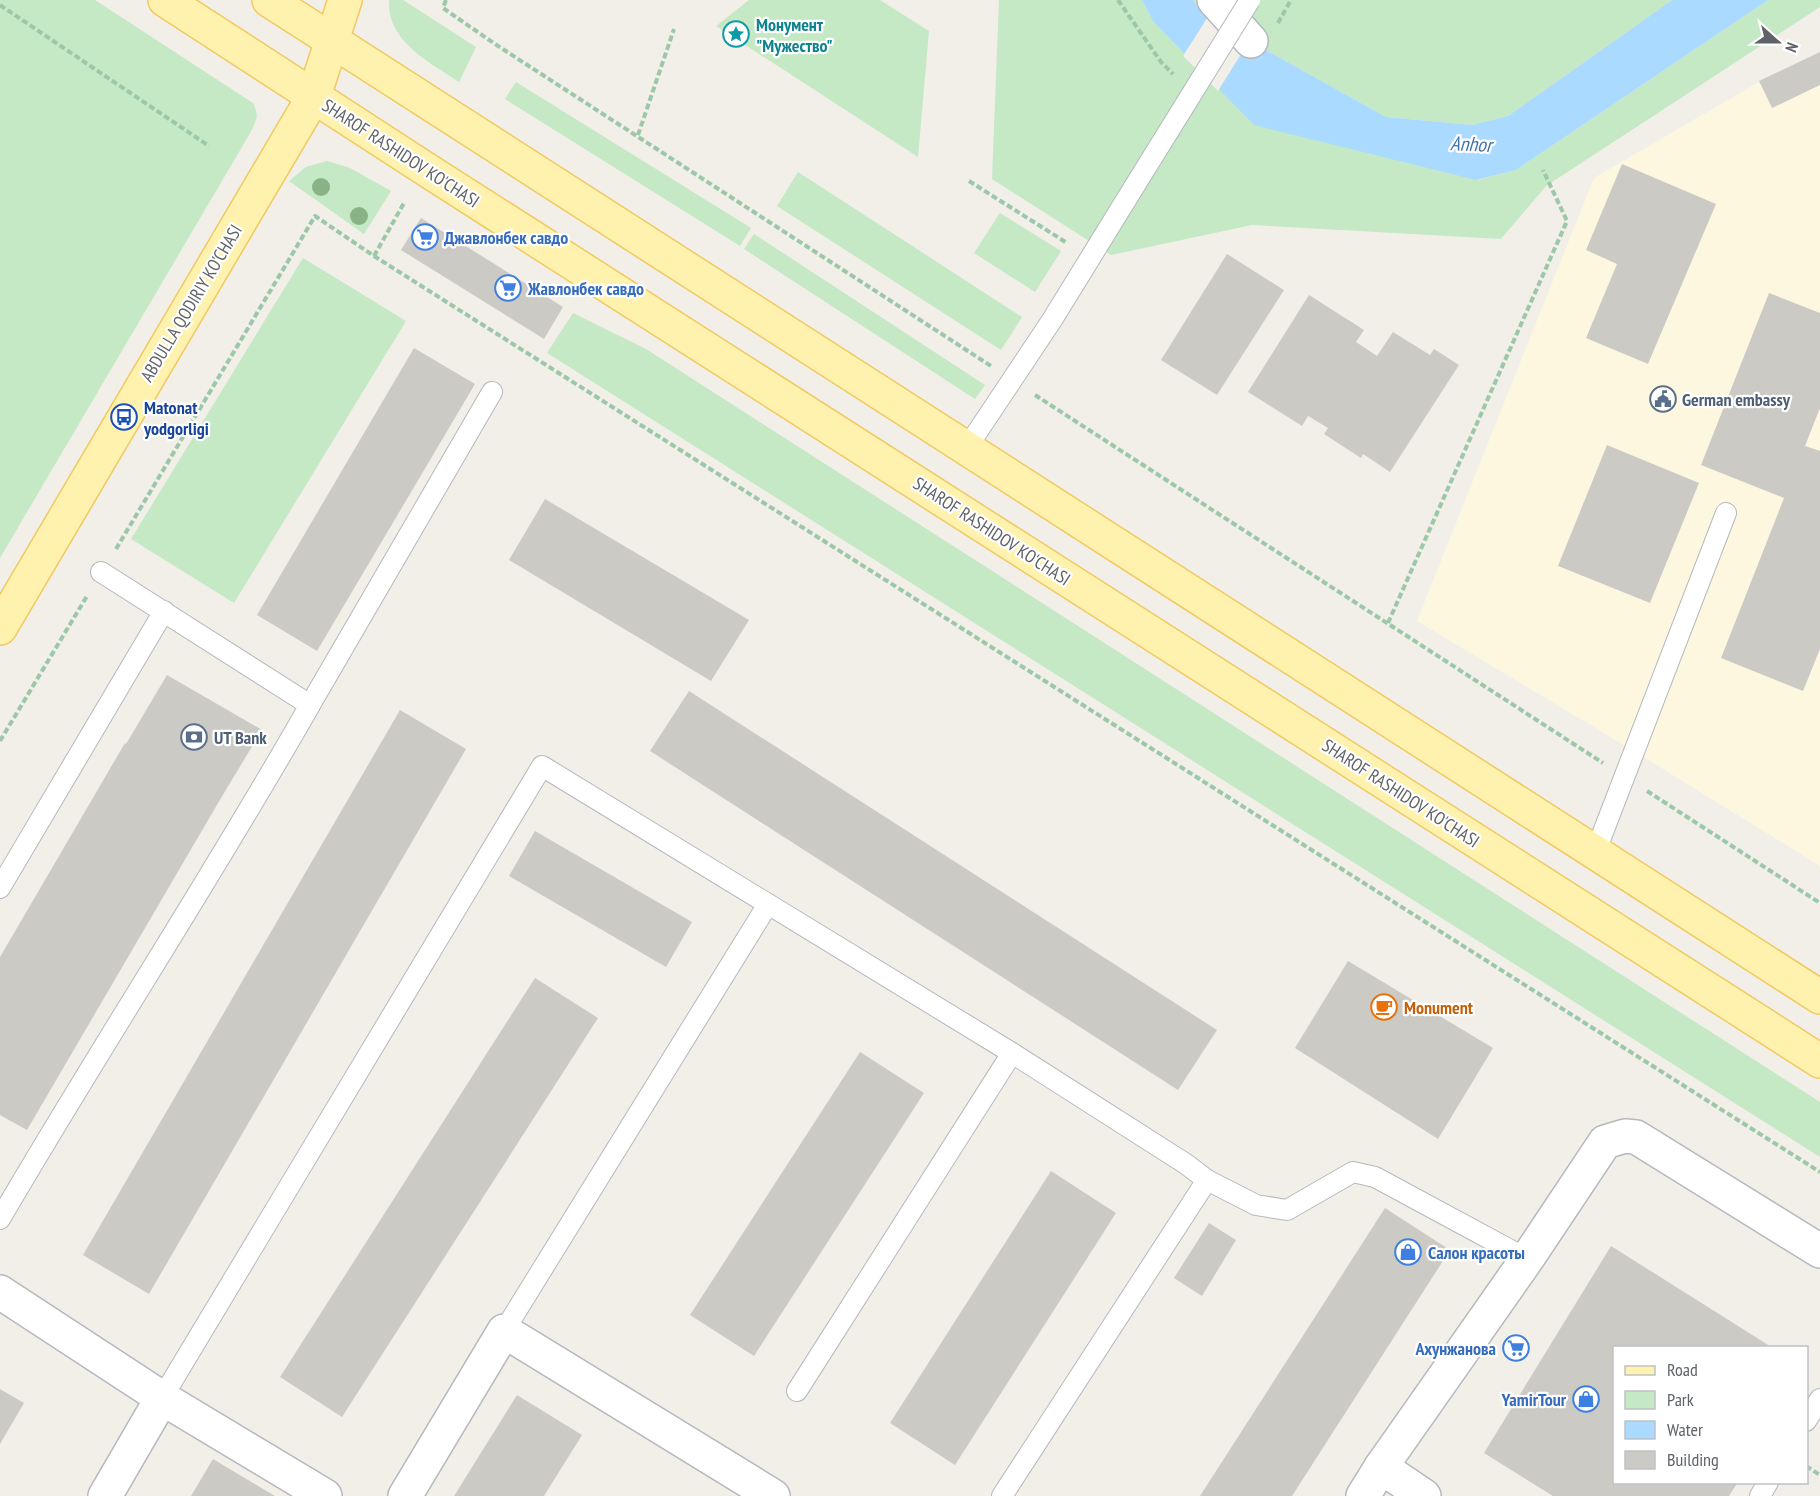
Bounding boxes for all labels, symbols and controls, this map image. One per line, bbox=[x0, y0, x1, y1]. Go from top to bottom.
north arrow bbox=[1748, 12, 1808, 72]
place label: Монумент "Мужество" bbox=[756, 13, 833, 57]
place icon: Монумент "Мужество" bbox=[721, 19, 751, 49]
text: N bbox=[1781, 40, 1803, 55]
street label: SHAROF RASHIDOV KO'CHASI bbox=[318, 94, 484, 212]
water label: Anhor bbox=[1450, 130, 1495, 158]
street label: ABDULLA QODIRIY KO'CHASI bbox=[135, 220, 247, 386]
supermarket icon: Джавлонбек савдо bbox=[410, 222, 440, 252]
place label: Джавлонбек савдо bbox=[444, 226, 568, 249]
supermarket icon: Жавлонбек савдо bbox=[493, 273, 523, 303]
place label: Жавлонбек савдо bbox=[527, 277, 644, 300]
public building icon: German embassy bbox=[1648, 384, 1678, 414]
place label: German embassy bbox=[1682, 388, 1791, 411]
place label: Matonat yodgorligi bbox=[143, 396, 209, 440]
bus stop icon: Matonat yodgorligi bbox=[109, 402, 139, 432]
street label: SHAROF RASHIDOV KO'CHASI bbox=[909, 472, 1075, 590]
bank icon: UT Bank bbox=[179, 722, 209, 752]
place label: UT Bank bbox=[214, 726, 267, 749]
street label: SHAROF RASHIDOV KO'CHASI bbox=[1318, 734, 1484, 852]
cafe icon: Monument bbox=[1369, 992, 1399, 1022]
place label: Monument bbox=[1404, 996, 1474, 1019]
shop icon: Салон красоты bbox=[1393, 1237, 1423, 1267]
place label: Салон красоты bbox=[1428, 1241, 1525, 1264]
supermarket icon: Ахунжанова bbox=[1501, 1333, 1531, 1363]
place label: Ахунжанова bbox=[1414, 1337, 1496, 1360]
legend bbox=[1613, 1346, 1808, 1484]
text: Road bbox=[1667, 1358, 1698, 1381]
shop icon: YamirTour bbox=[1571, 1384, 1601, 1414]
place label: YamirTour bbox=[1501, 1388, 1567, 1411]
text: Park bbox=[1667, 1388, 1694, 1411]
text: Water bbox=[1667, 1418, 1703, 1441]
text: Building bbox=[1667, 1448, 1719, 1471]

